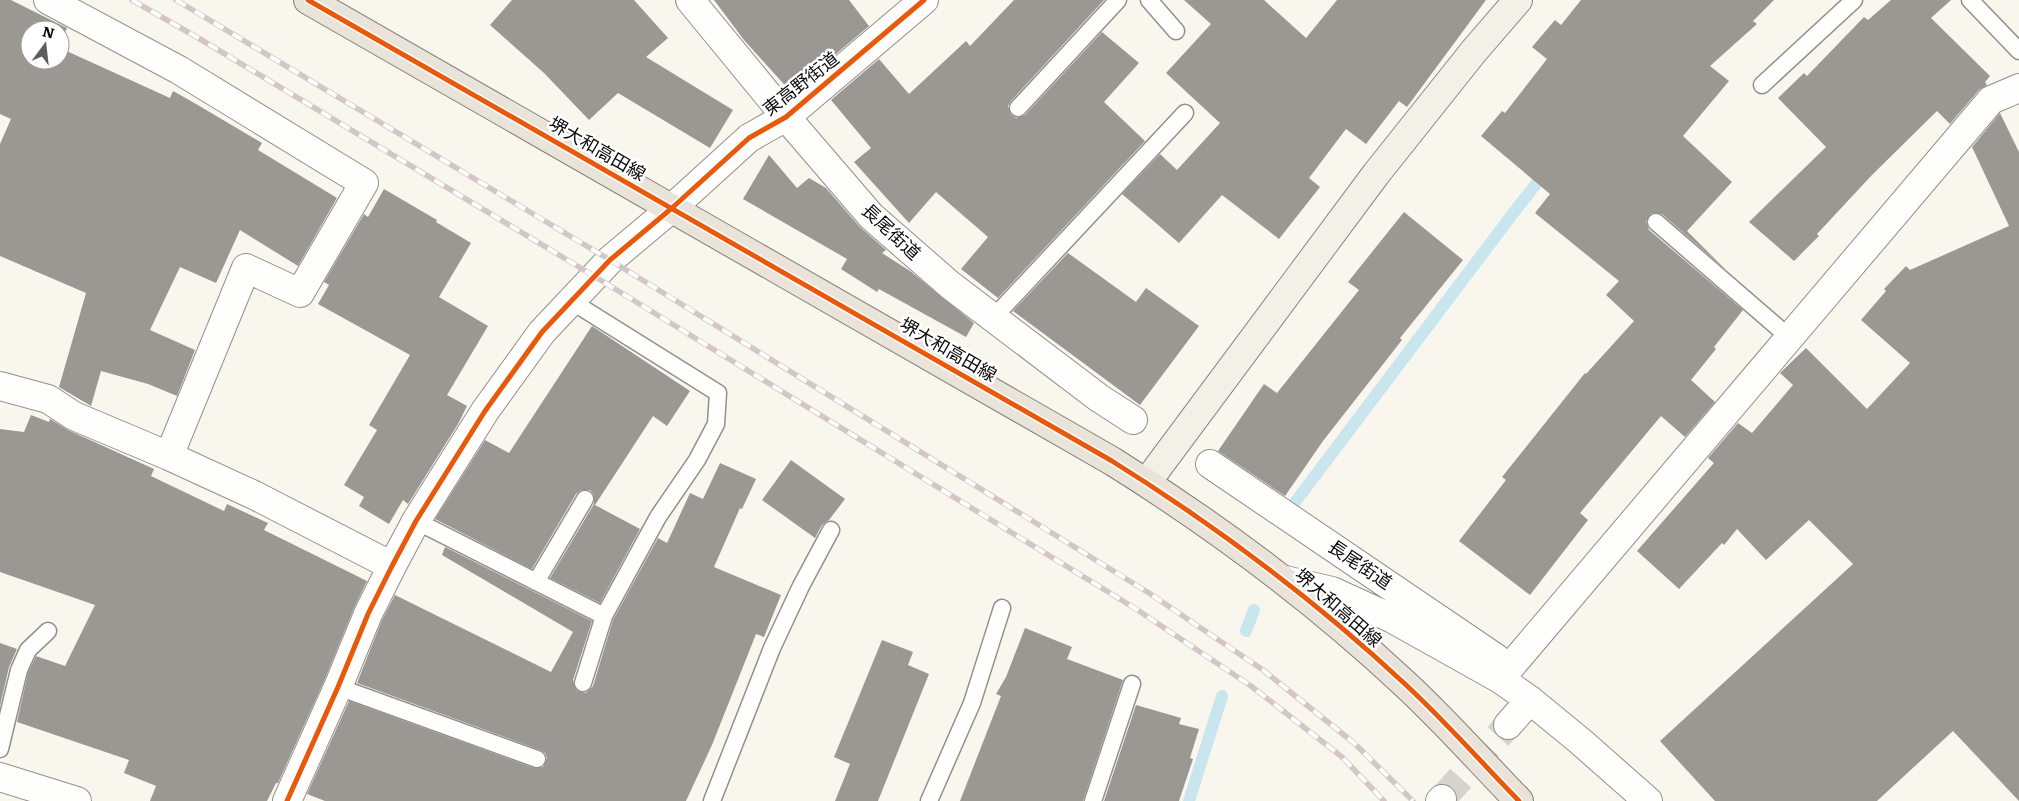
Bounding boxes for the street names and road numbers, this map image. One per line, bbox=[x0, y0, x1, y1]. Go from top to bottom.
street label: 東高野街道 bbox=[756, 44, 844, 121]
street label: 堺大和高田線 bbox=[544, 109, 651, 186]
street label: 長尾街道 bbox=[856, 196, 928, 265]
street label: 堺大和高田線 bbox=[895, 310, 1002, 387]
street label: 長尾街道 bbox=[1323, 532, 1398, 595]
street label: 堺大和高田線 bbox=[1289, 561, 1389, 652]

